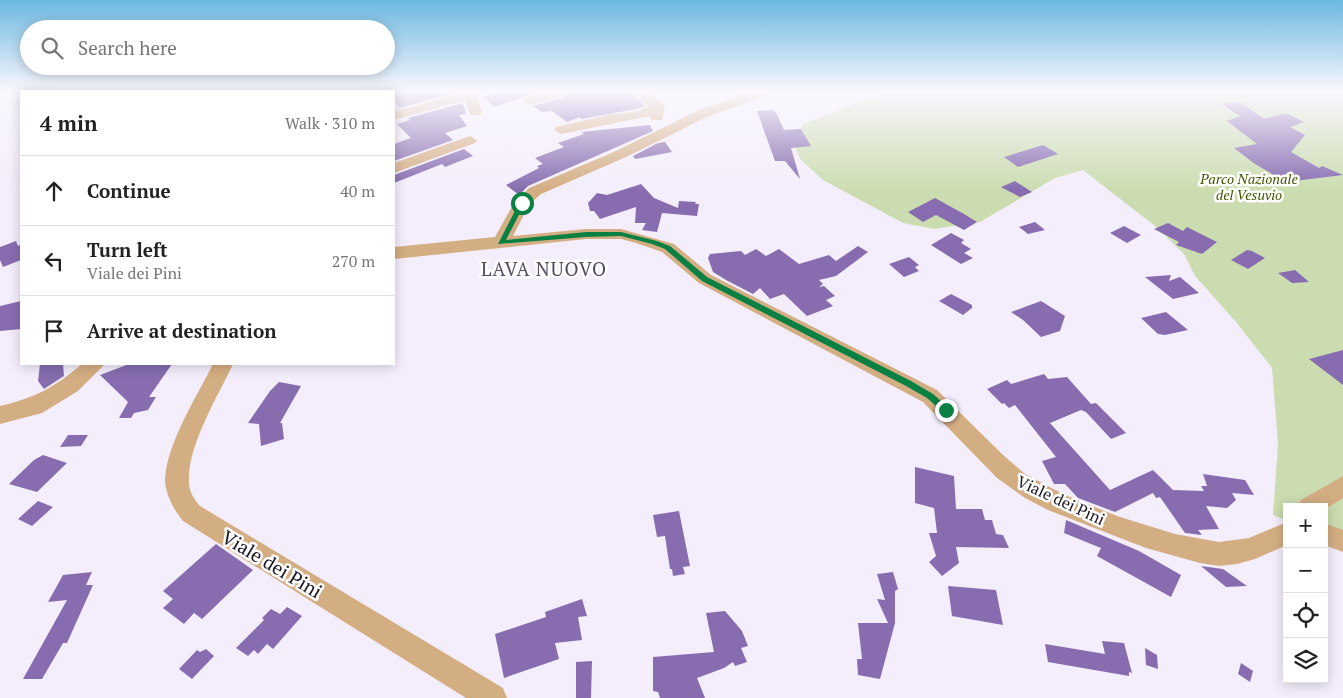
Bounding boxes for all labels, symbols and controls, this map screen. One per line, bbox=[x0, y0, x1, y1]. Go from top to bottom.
search box bbox=[20, 20, 395, 75]
icon: search bbox=[38, 34, 66, 62]
text: Search here bbox=[78, 35, 177, 60]
text: 4 min bbox=[40, 109, 97, 137]
text: Walk · 310 m bbox=[285, 112, 375, 134]
park label: Parco Nazionale del Vesuvio bbox=[1199, 169, 1298, 204]
icon: ahead bbox=[40, 177, 68, 205]
text: Continue bbox=[87, 178, 171, 203]
text: 40 m bbox=[340, 180, 375, 202]
route start bbox=[511, 192, 534, 215]
text: Turn left bbox=[87, 237, 168, 262]
icon: left bbox=[40, 247, 68, 275]
text: 270 m bbox=[332, 250, 375, 272]
district label: LAVA NUOVO bbox=[481, 256, 607, 281]
text: Viale dei Pini bbox=[87, 262, 182, 284]
icon: arrive bbox=[40, 317, 68, 345]
text: Arrive at destination bbox=[87, 318, 276, 343]
route end bbox=[935, 399, 958, 422]
street label: Viale dei Pini bbox=[1013, 470, 1109, 530]
map controls bbox=[1283, 503, 1328, 683]
button: + bbox=[1283, 503, 1328, 548]
street label: Viale dei Pini bbox=[218, 524, 327, 603]
button: − bbox=[1283, 548, 1328, 593]
button: locate bbox=[1283, 593, 1328, 638]
button: layers bbox=[1283, 638, 1328, 683]

